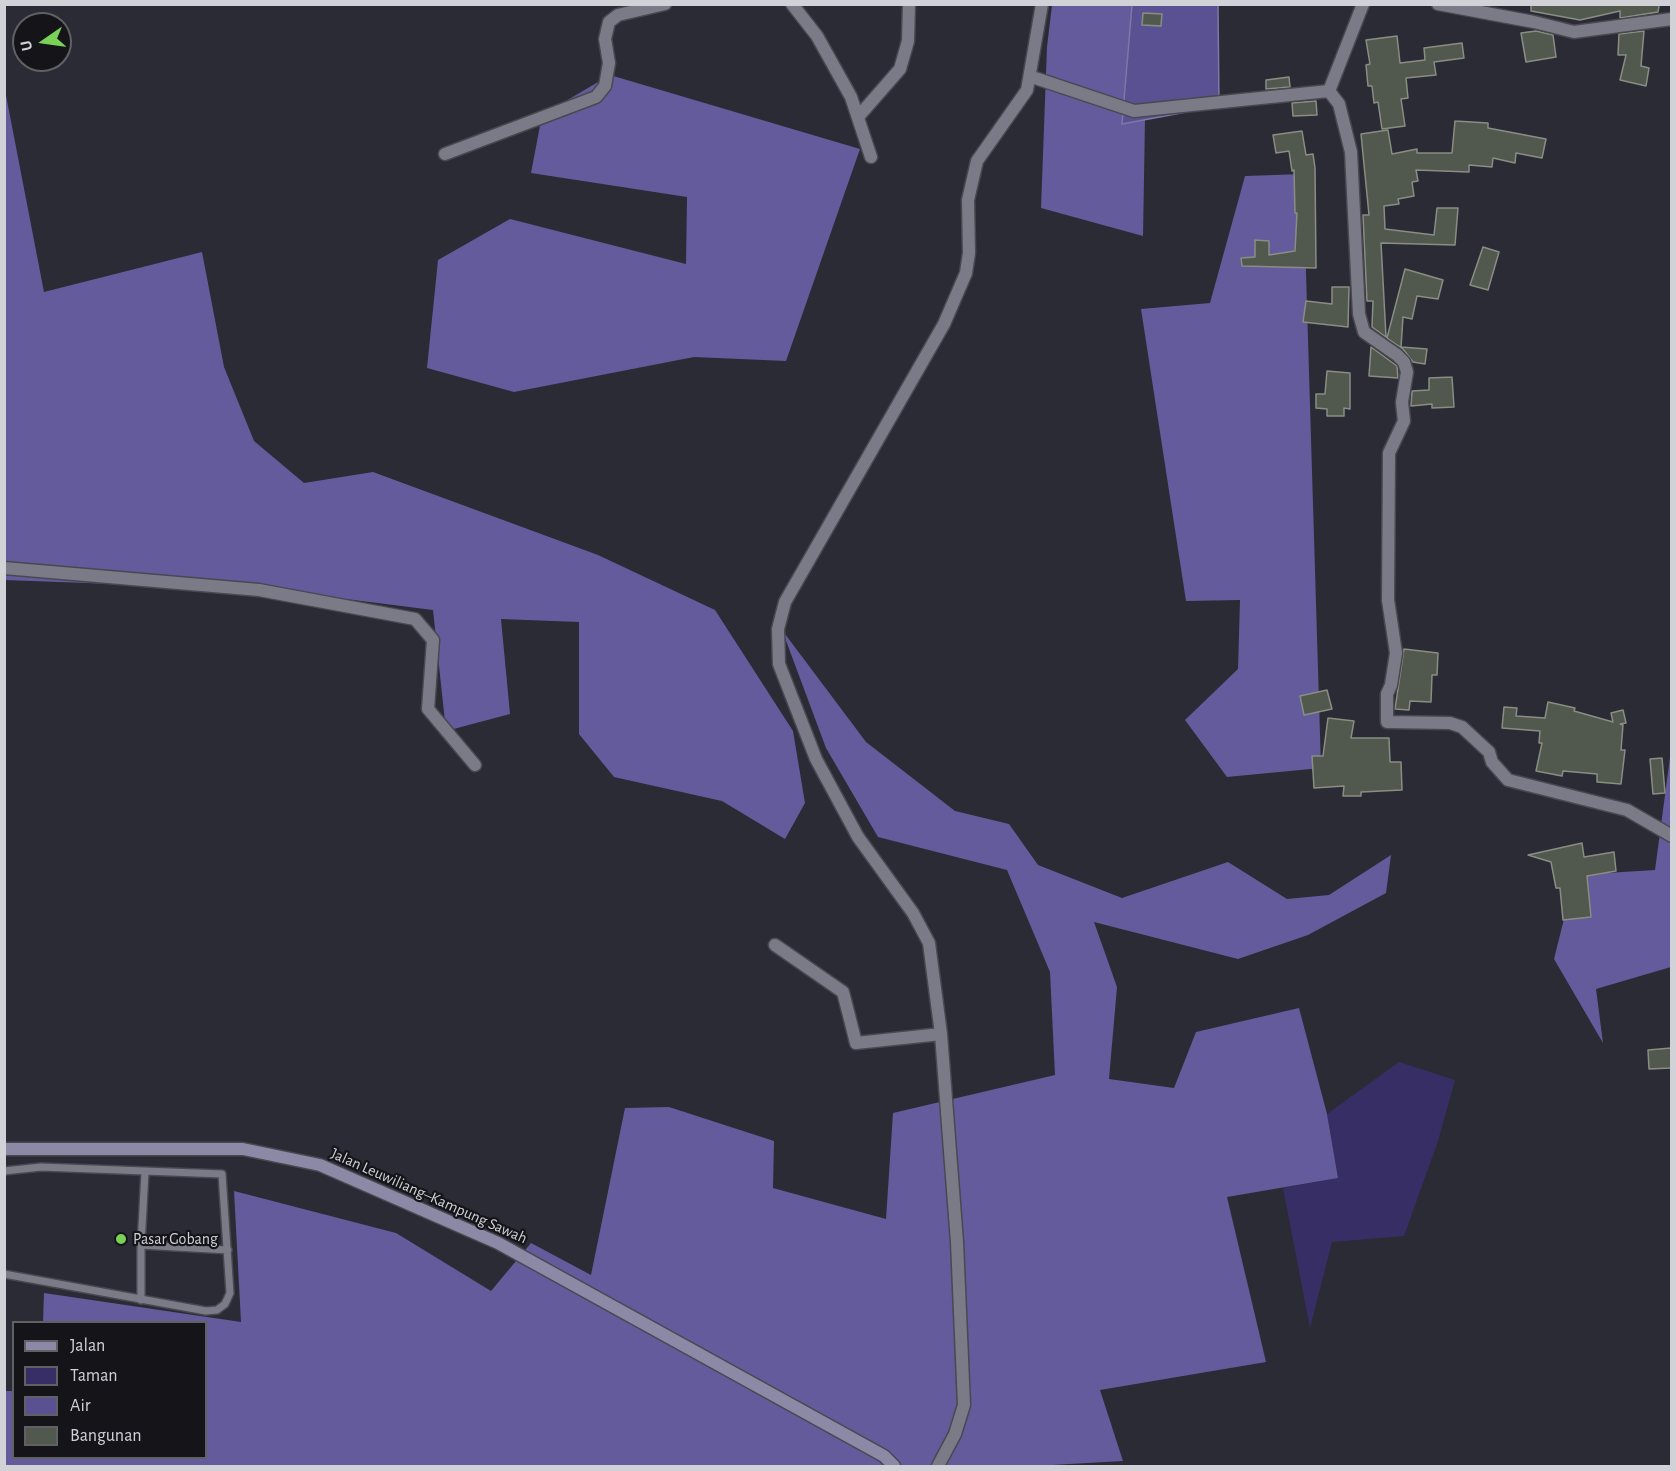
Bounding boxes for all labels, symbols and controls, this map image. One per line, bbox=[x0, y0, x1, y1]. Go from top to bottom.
north arrow bbox=[12, 12, 72, 72]
text: U bbox=[17, 39, 35, 52]
street label: Jalan Leuwiliang–Kampung Sawah bbox=[328, 1144, 530, 1248]
place label: Pasar Gobang bbox=[133, 1229, 218, 1249]
marker: Pasar Gobang bbox=[114, 1232, 128, 1246]
legend bbox=[12, 1321, 207, 1459]
text: Jalan bbox=[70, 1337, 105, 1355]
text: Taman bbox=[70, 1367, 118, 1385]
text: Air bbox=[70, 1397, 91, 1415]
text: Bangunan bbox=[70, 1427, 142, 1445]

